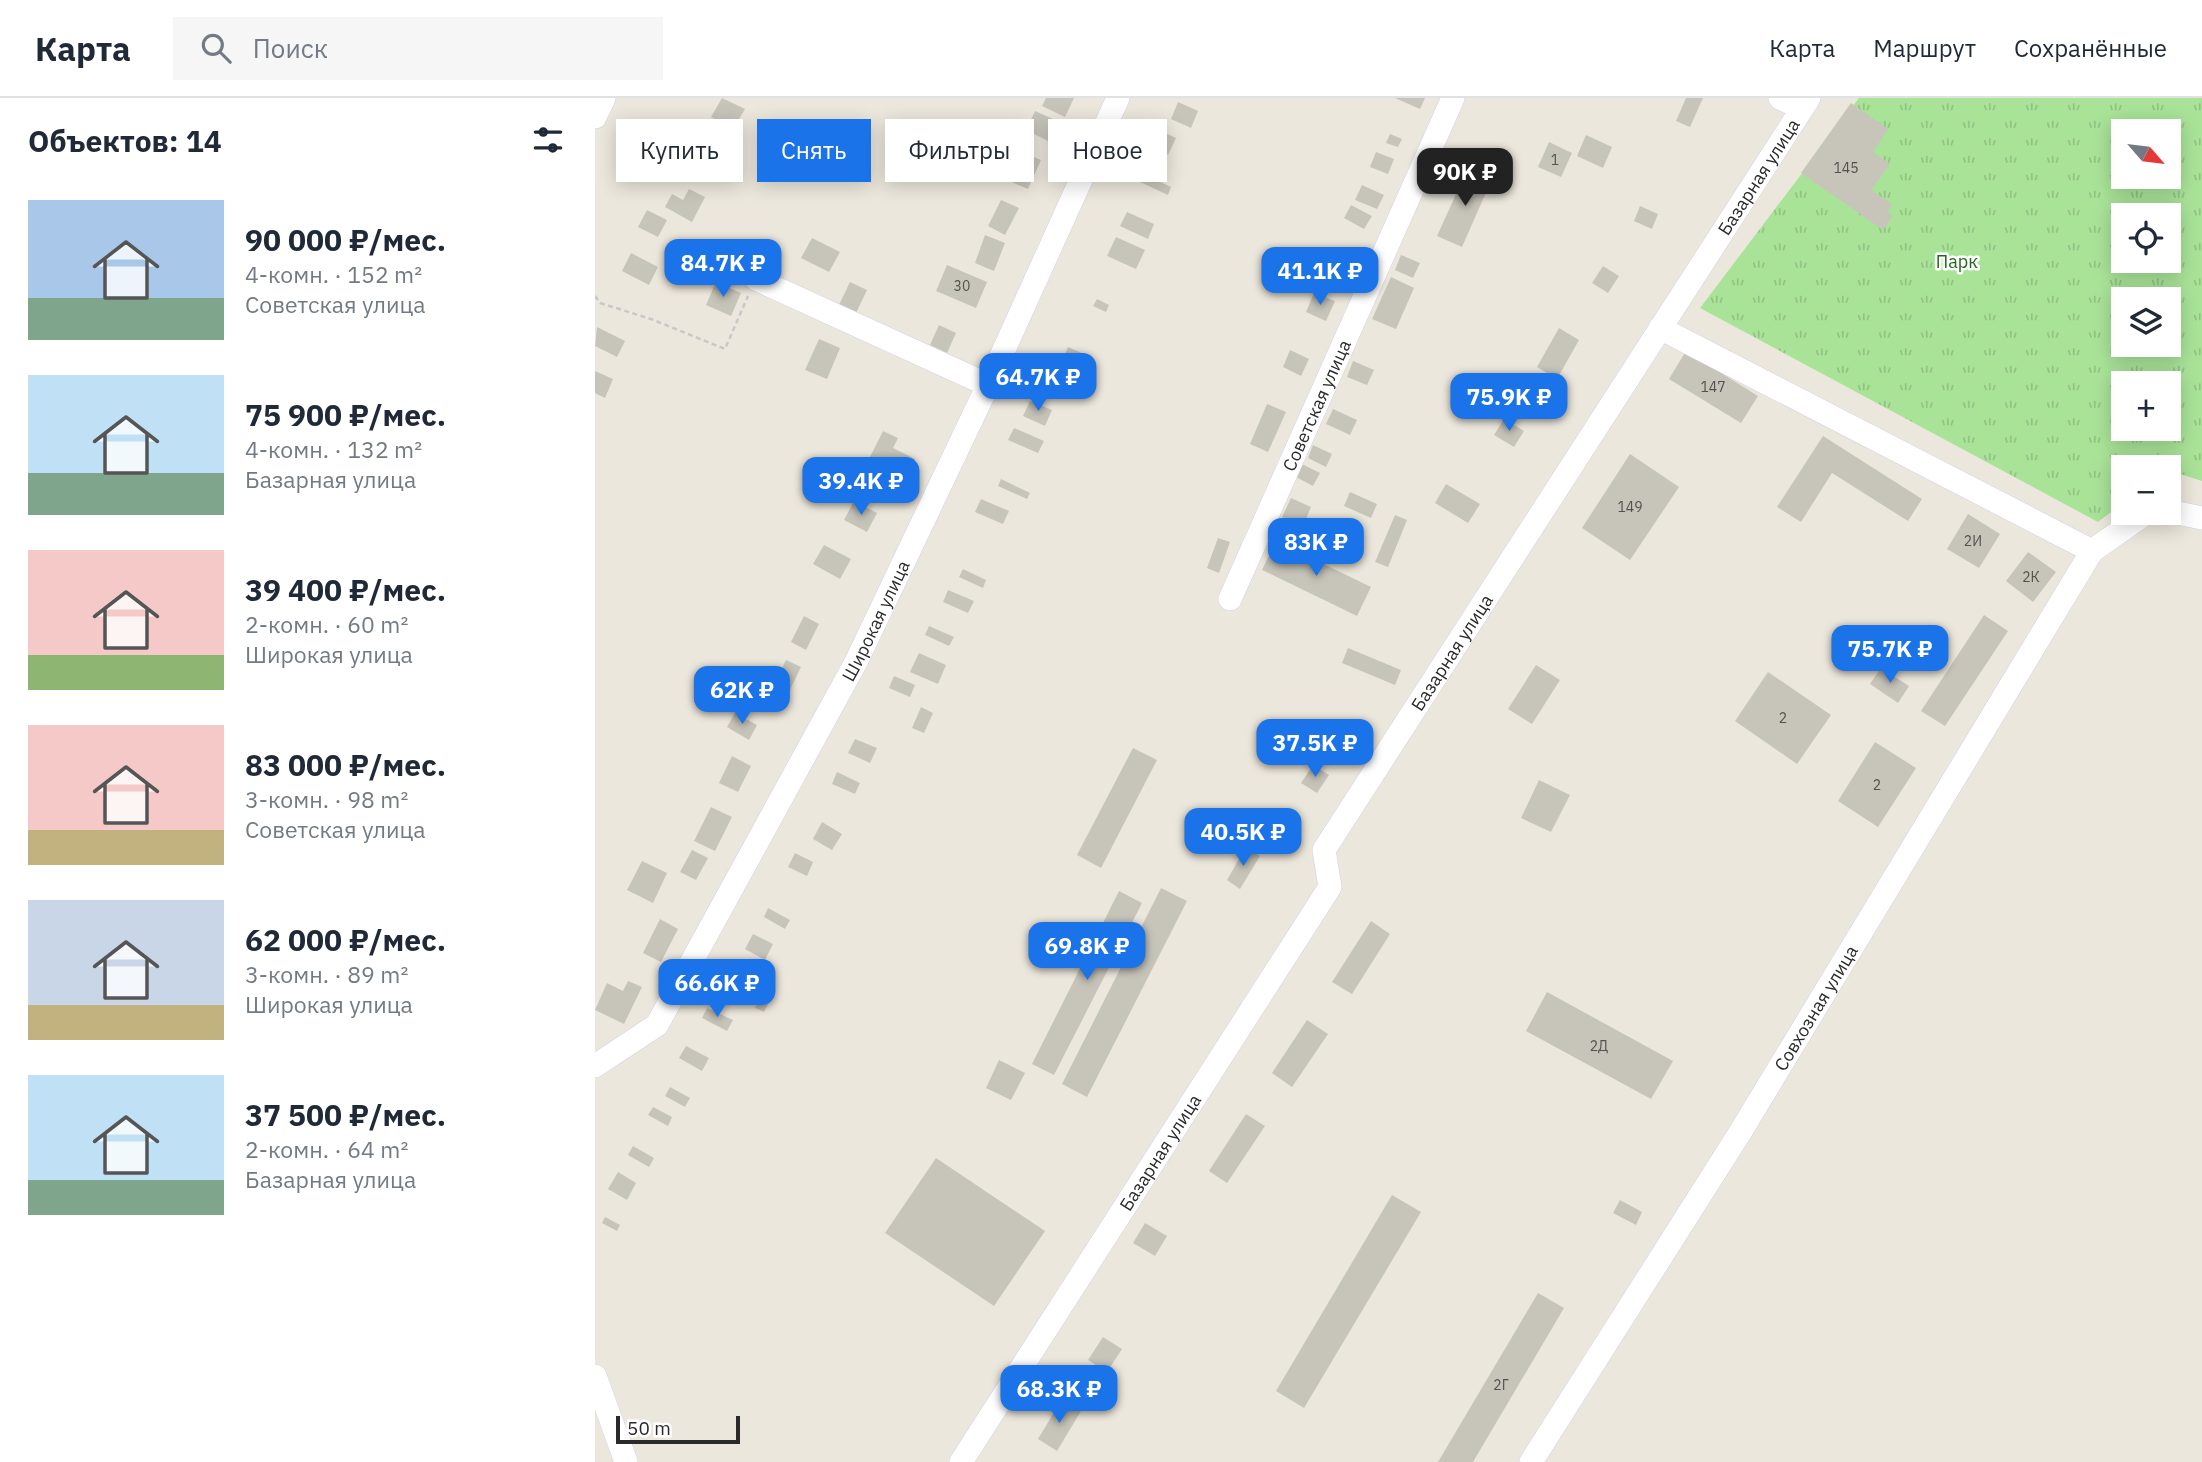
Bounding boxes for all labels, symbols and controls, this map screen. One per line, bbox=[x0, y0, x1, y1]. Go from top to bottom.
search box bbox=[173, 17, 663, 80]
text: Карта bbox=[35, 27, 131, 70]
icon: search bbox=[197, 29, 235, 67]
text: Поиск bbox=[253, 31, 328, 65]
text: Карта bbox=[1769, 32, 1835, 64]
text: Маршрут bbox=[1873, 32, 1976, 64]
text: Сохранённые bbox=[2014, 32, 2167, 64]
street label: Базарная улица bbox=[1712, 114, 1805, 239]
chip: Купить bbox=[616, 119, 743, 182]
chip: Снять bbox=[757, 119, 871, 182]
chip: Фильтры bbox=[885, 119, 1034, 182]
chip: Новое bbox=[1048, 119, 1167, 182]
north arrow bbox=[2111, 119, 2181, 189]
map controls bbox=[2111, 119, 2181, 525]
text: Объектов: 14 bbox=[28, 121, 222, 160]
icon: filters bbox=[529, 121, 567, 159]
pin: 90K ₽ bbox=[1416, 148, 1514, 208]
house number: 1 bbox=[1551, 151, 1559, 169]
text: 90K ₽ bbox=[1433, 156, 1497, 186]
house number: 145 bbox=[1833, 159, 1859, 177]
button: locate bbox=[2111, 203, 2181, 273]
text: 90 000 ₽/мес. bbox=[245, 220, 446, 259]
icon: home bbox=[84, 228, 168, 312]
pin: 84.7K ₽ bbox=[658, 240, 788, 299]
text: 84.7K ₽ bbox=[680, 247, 766, 277]
pin: 41.1K ₽ bbox=[1255, 248, 1385, 307]
park label: Парк bbox=[1936, 250, 1978, 273]
text: 41.1K ₽ bbox=[1277, 255, 1363, 285]
text: 4-комн. · 152 m² bbox=[245, 259, 422, 289]
house number: 30 bbox=[954, 277, 970, 295]
button: layers bbox=[2111, 287, 2181, 357]
text: Советская улица bbox=[245, 289, 426, 319]
street label: Советская улица bbox=[1277, 336, 1356, 475]
pin: 64.7K ₽ bbox=[973, 354, 1103, 413]
text: 64.7K ₽ bbox=[995, 361, 1081, 391]
button: + bbox=[2111, 371, 2181, 441]
pin: 75.9K ₽ bbox=[1444, 374, 1574, 433]
house number: 147 bbox=[1700, 378, 1726, 396]
text: 75.9K ₽ bbox=[1466, 381, 1552, 411]
text: 75 900 ₽/мес. bbox=[245, 395, 446, 434]
icon: home bbox=[84, 403, 168, 487]
text: 4-комн. · 132 m² bbox=[245, 434, 422, 464]
button: − bbox=[2111, 455, 2181, 525]
pin: 39.4K ₽ bbox=[796, 458, 926, 517]
text: Базарная улица bbox=[245, 464, 416, 494]
text: 39.4K ₽ bbox=[818, 465, 904, 495]
house number: 149 bbox=[1617, 498, 1643, 516]
pin: 83K ₽ bbox=[1267, 518, 1365, 578]
text: 83K ₽ bbox=[1284, 526, 1348, 556]
house number: 2И bbox=[1964, 532, 1982, 550]
street label: Широкая улица bbox=[836, 556, 914, 685]
house number: 2К bbox=[2022, 568, 2040, 586]
text: 39 400 ₽/мес. bbox=[245, 570, 446, 609]
icon: home bbox=[84, 578, 168, 662]
street label: Базарная улица bbox=[1406, 589, 1498, 715]
text: 2-комн. · 60 m² bbox=[245, 609, 408, 639]
pin: 75.7K ₽ bbox=[1825, 626, 1955, 685]
text: 75.7K ₽ bbox=[1847, 633, 1933, 663]
text: Широкая улица bbox=[245, 639, 413, 669]
pin: 62K ₽ bbox=[693, 666, 791, 726]
text: 62K ₽ bbox=[710, 674, 774, 704]
house number: 2 bbox=[1779, 709, 1787, 727]
pin: 37.5K ₽ bbox=[1250, 720, 1380, 779]
text: 37.5K ₽ bbox=[1272, 727, 1358, 757]
text: 83 000 ₽/мес. bbox=[245, 745, 446, 784]
icon: home bbox=[84, 753, 168, 837]
house number: 2 bbox=[1873, 776, 1881, 794]
text: 3-комн. · 98 m² bbox=[245, 784, 408, 814]
pin: 40.5K ₽ bbox=[1178, 808, 1308, 868]
text: Советская улица bbox=[245, 814, 426, 844]
text: 40.5K ₽ bbox=[1200, 816, 1286, 846]
text: 62 000 ₽/мес. bbox=[245, 920, 446, 959]
pin: 69.8K ₽ bbox=[1022, 922, 1152, 982]
icon: home bbox=[84, 928, 168, 1012]
text: 69.8K ₽ bbox=[1044, 930, 1130, 960]
street label: Совхозная улица bbox=[1769, 940, 1863, 1075]
text: 3-комн. · 89 m² bbox=[245, 959, 408, 989]
pin: 66.6K ₽ bbox=[652, 960, 782, 1019]
text: 66.6K ₽ bbox=[674, 967, 760, 997]
text: Широкая улица bbox=[245, 989, 413, 1019]
house number: 2Д bbox=[1590, 1037, 1608, 1055]
street label: Базарная улица bbox=[1114, 1089, 1206, 1215]
text: 37 500 ₽/мес. bbox=[245, 1095, 446, 1134]
icon: home bbox=[84, 1103, 168, 1187]
text: 2-комн. · 64 m² bbox=[245, 1134, 408, 1164]
text: Базарная улица bbox=[245, 1164, 416, 1194]
pin: 68.3K ₽ bbox=[994, 1366, 1124, 1425]
text: 68.3K ₽ bbox=[1016, 1373, 1102, 1403]
house number: 2Г bbox=[1493, 1376, 1509, 1394]
scale bar bbox=[616, 1413, 740, 1445]
text: 50 m bbox=[627, 1416, 671, 1440]

